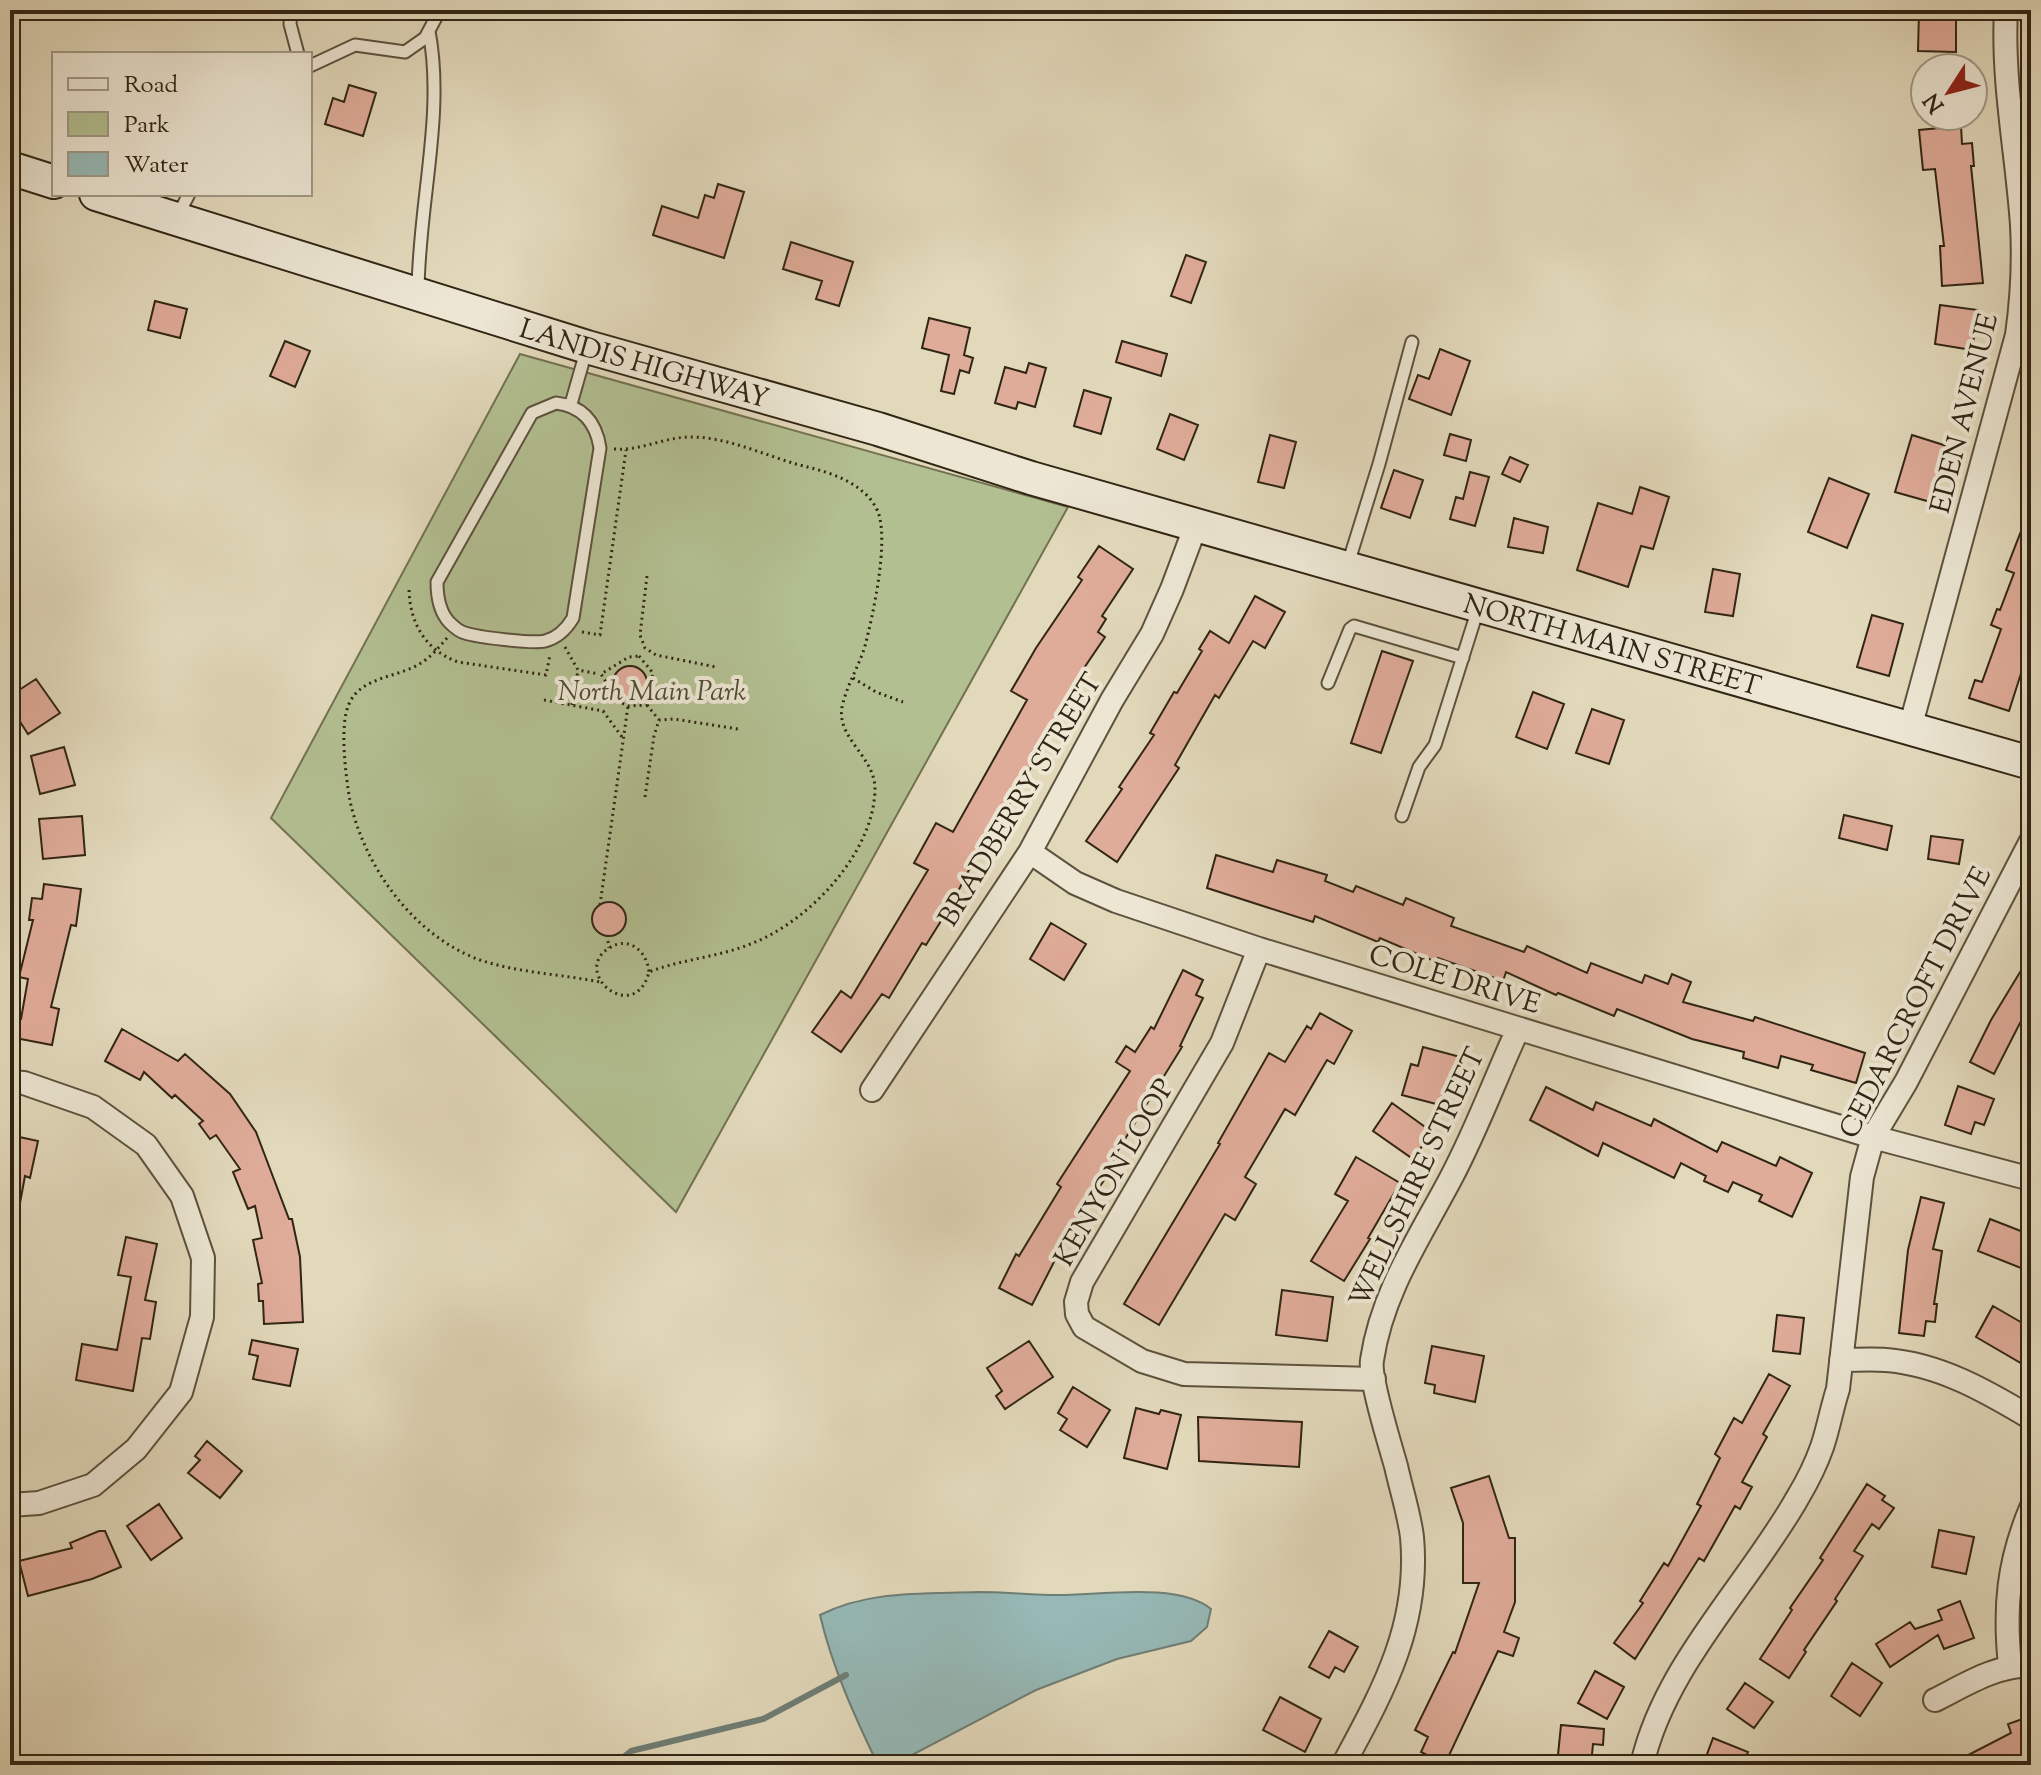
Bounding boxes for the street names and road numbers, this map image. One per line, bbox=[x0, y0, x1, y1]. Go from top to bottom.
street label: LANDIS HIGHWAY bbox=[514, 310, 773, 420]
street label: EDEN AVENUE bbox=[1922, 310, 2010, 518]
street label: NORTH MAIN STREET bbox=[1458, 585, 1766, 708]
street label: BRADBERRY STREET bbox=[930, 666, 1113, 935]
street label: CEDARCROFT DRIVE bbox=[1831, 860, 2003, 1146]
street label: COLE DRIVE bbox=[1364, 936, 1545, 1026]
street label: WELLSHIRE STREET bbox=[1341, 1041, 1497, 1315]
street label: KENYON LOOP bbox=[1046, 1072, 1186, 1275]

